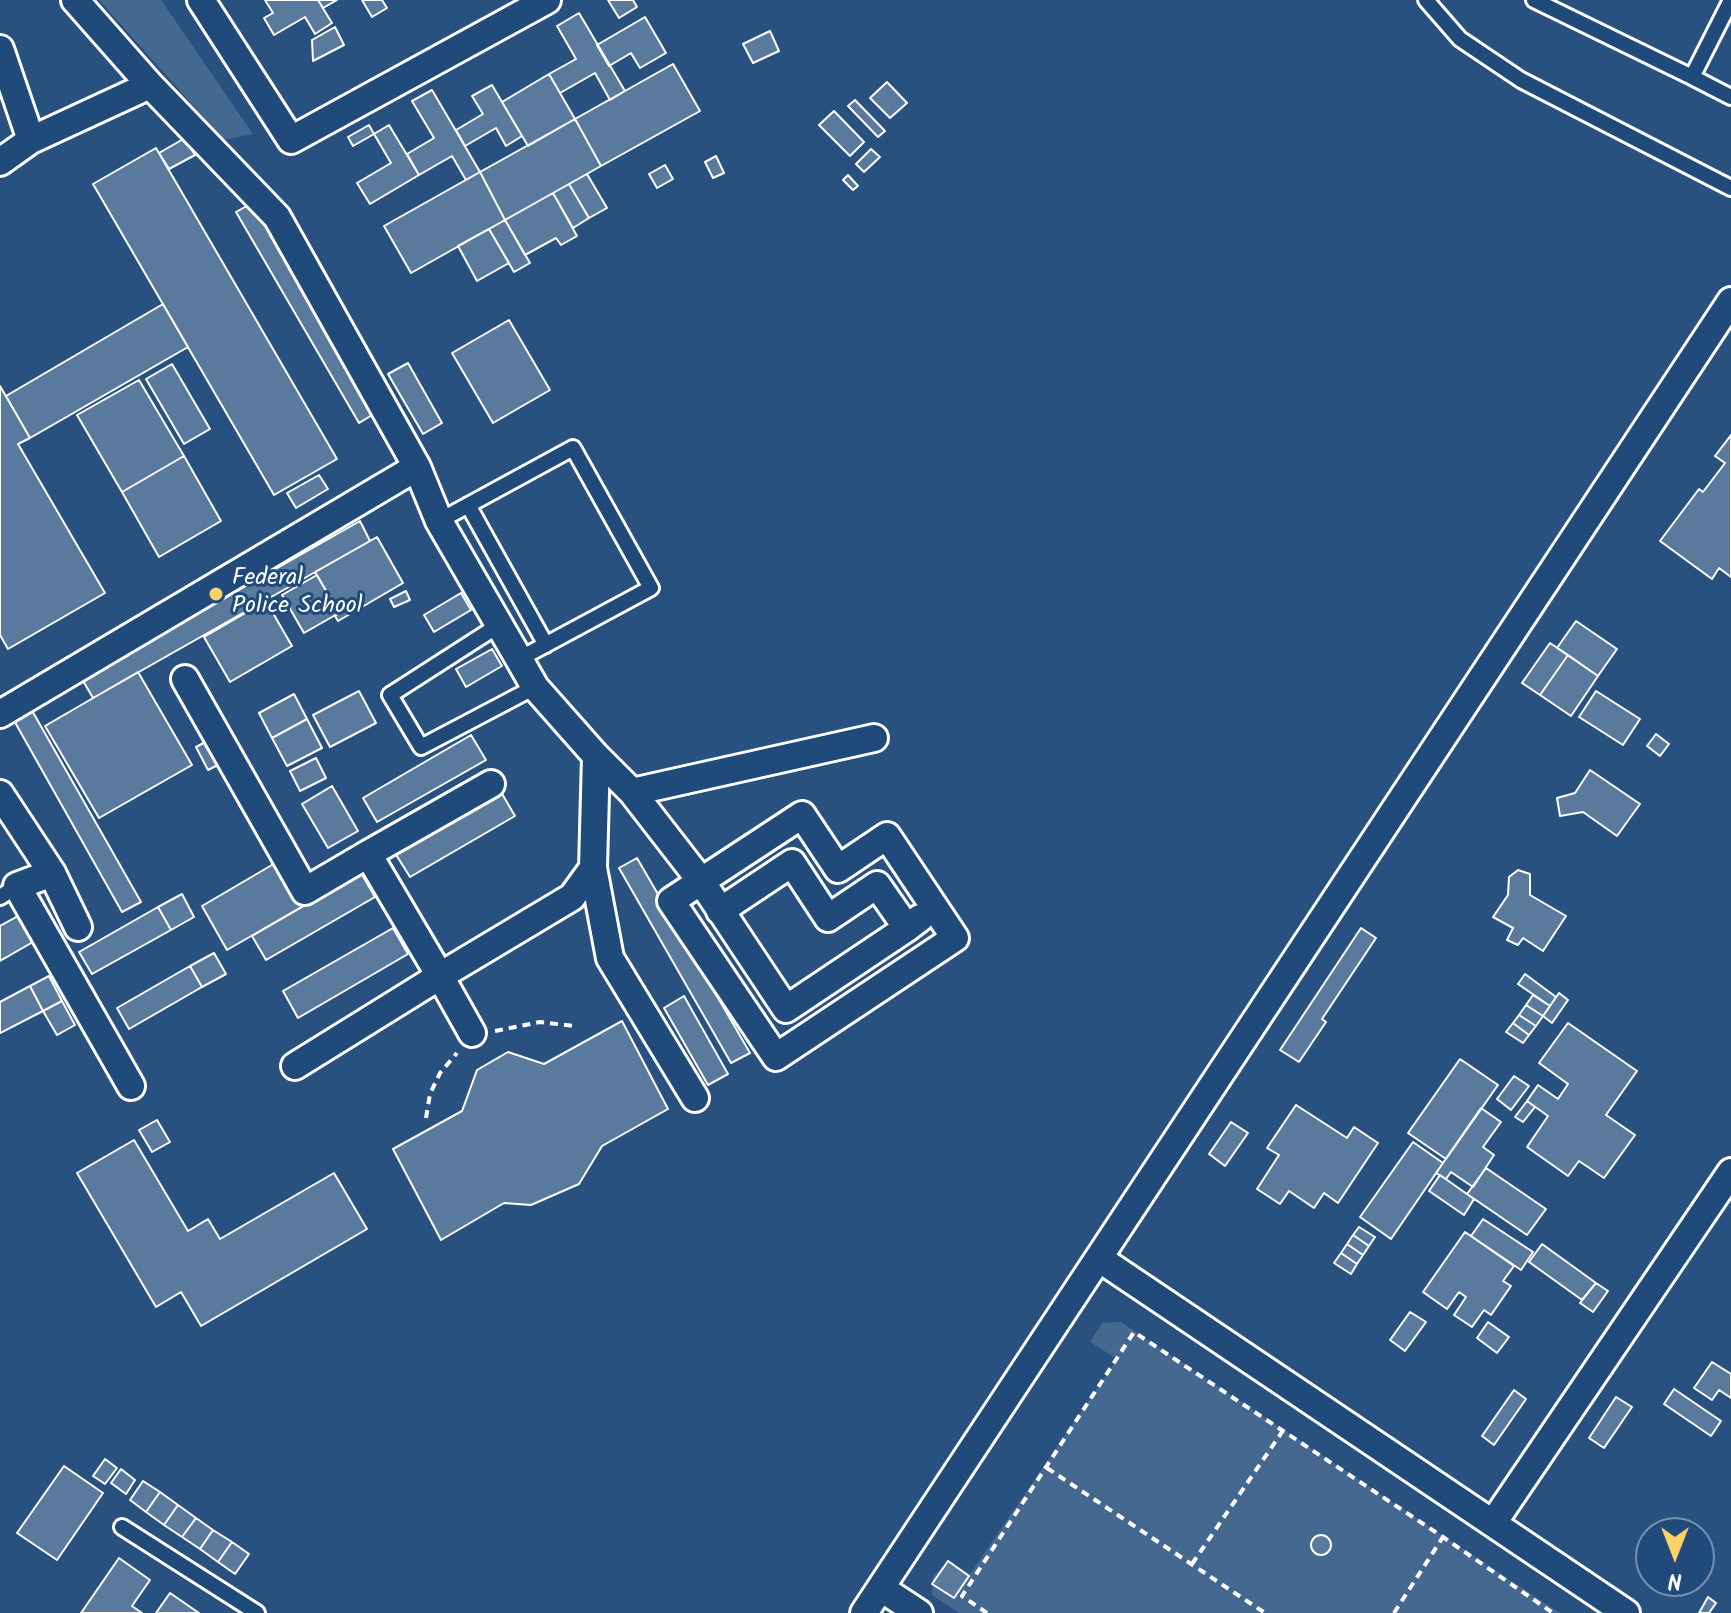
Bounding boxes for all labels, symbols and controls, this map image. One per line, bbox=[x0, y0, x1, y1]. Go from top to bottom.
place label: Federal Police School bbox=[232, 566, 363, 622]
marker: Federal Police School bbox=[207, 585, 225, 603]
north arrow bbox=[1635, 1517, 1715, 1597]
text: N bbox=[1668, 1562, 1682, 1597]

